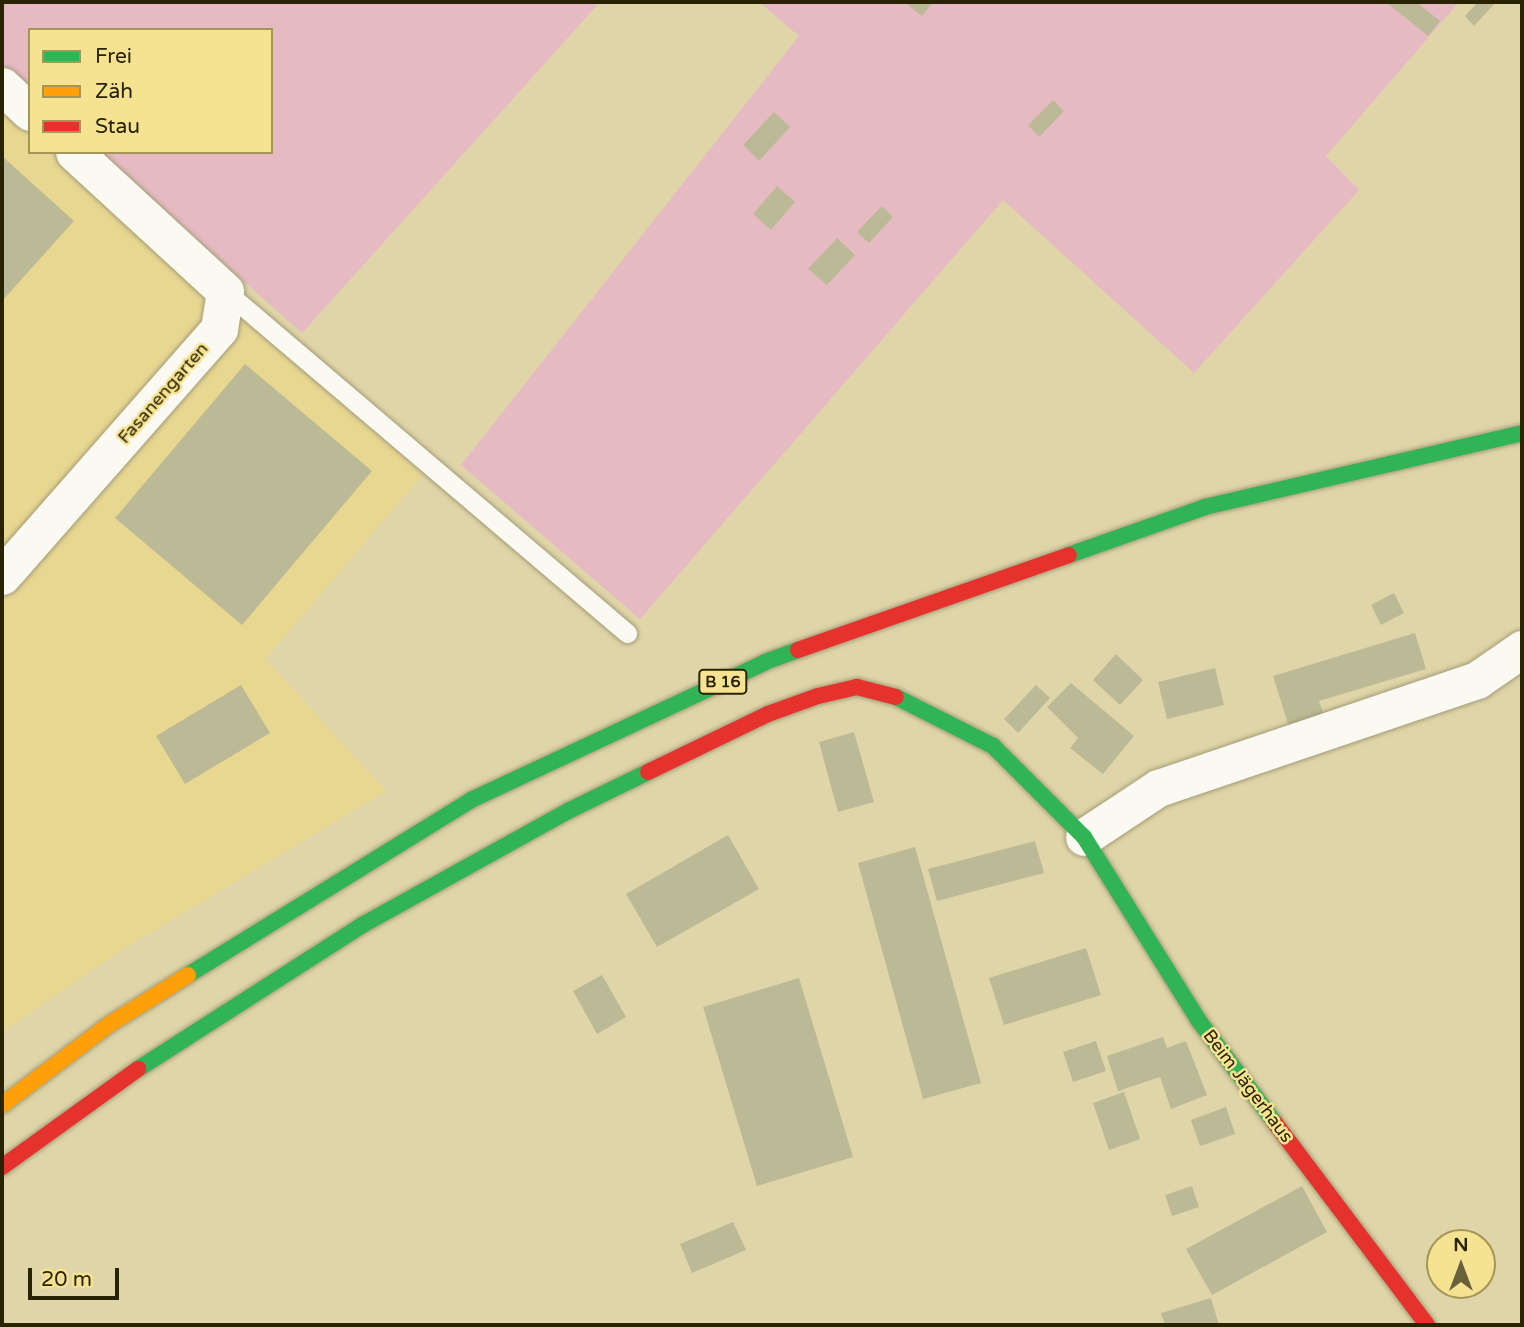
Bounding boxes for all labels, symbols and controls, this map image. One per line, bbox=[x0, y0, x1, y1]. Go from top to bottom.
legend bbox=[28, 28, 273, 154]
text: Frei bbox=[95, 44, 132, 69]
text: Zäh bbox=[95, 79, 133, 104]
text: Stau bbox=[95, 114, 140, 139]
street label: Fasanengarten bbox=[113, 338, 213, 448]
road number: B 16 bbox=[697, 670, 749, 694]
street label: Beim Jägerhaus bbox=[1199, 1025, 1297, 1147]
north arrow bbox=[1426, 1229, 1496, 1299]
text: N bbox=[1453, 1234, 1469, 1256]
scale bar bbox=[32, 1254, 122, 1298]
text: 20 m bbox=[41, 1267, 92, 1292]

